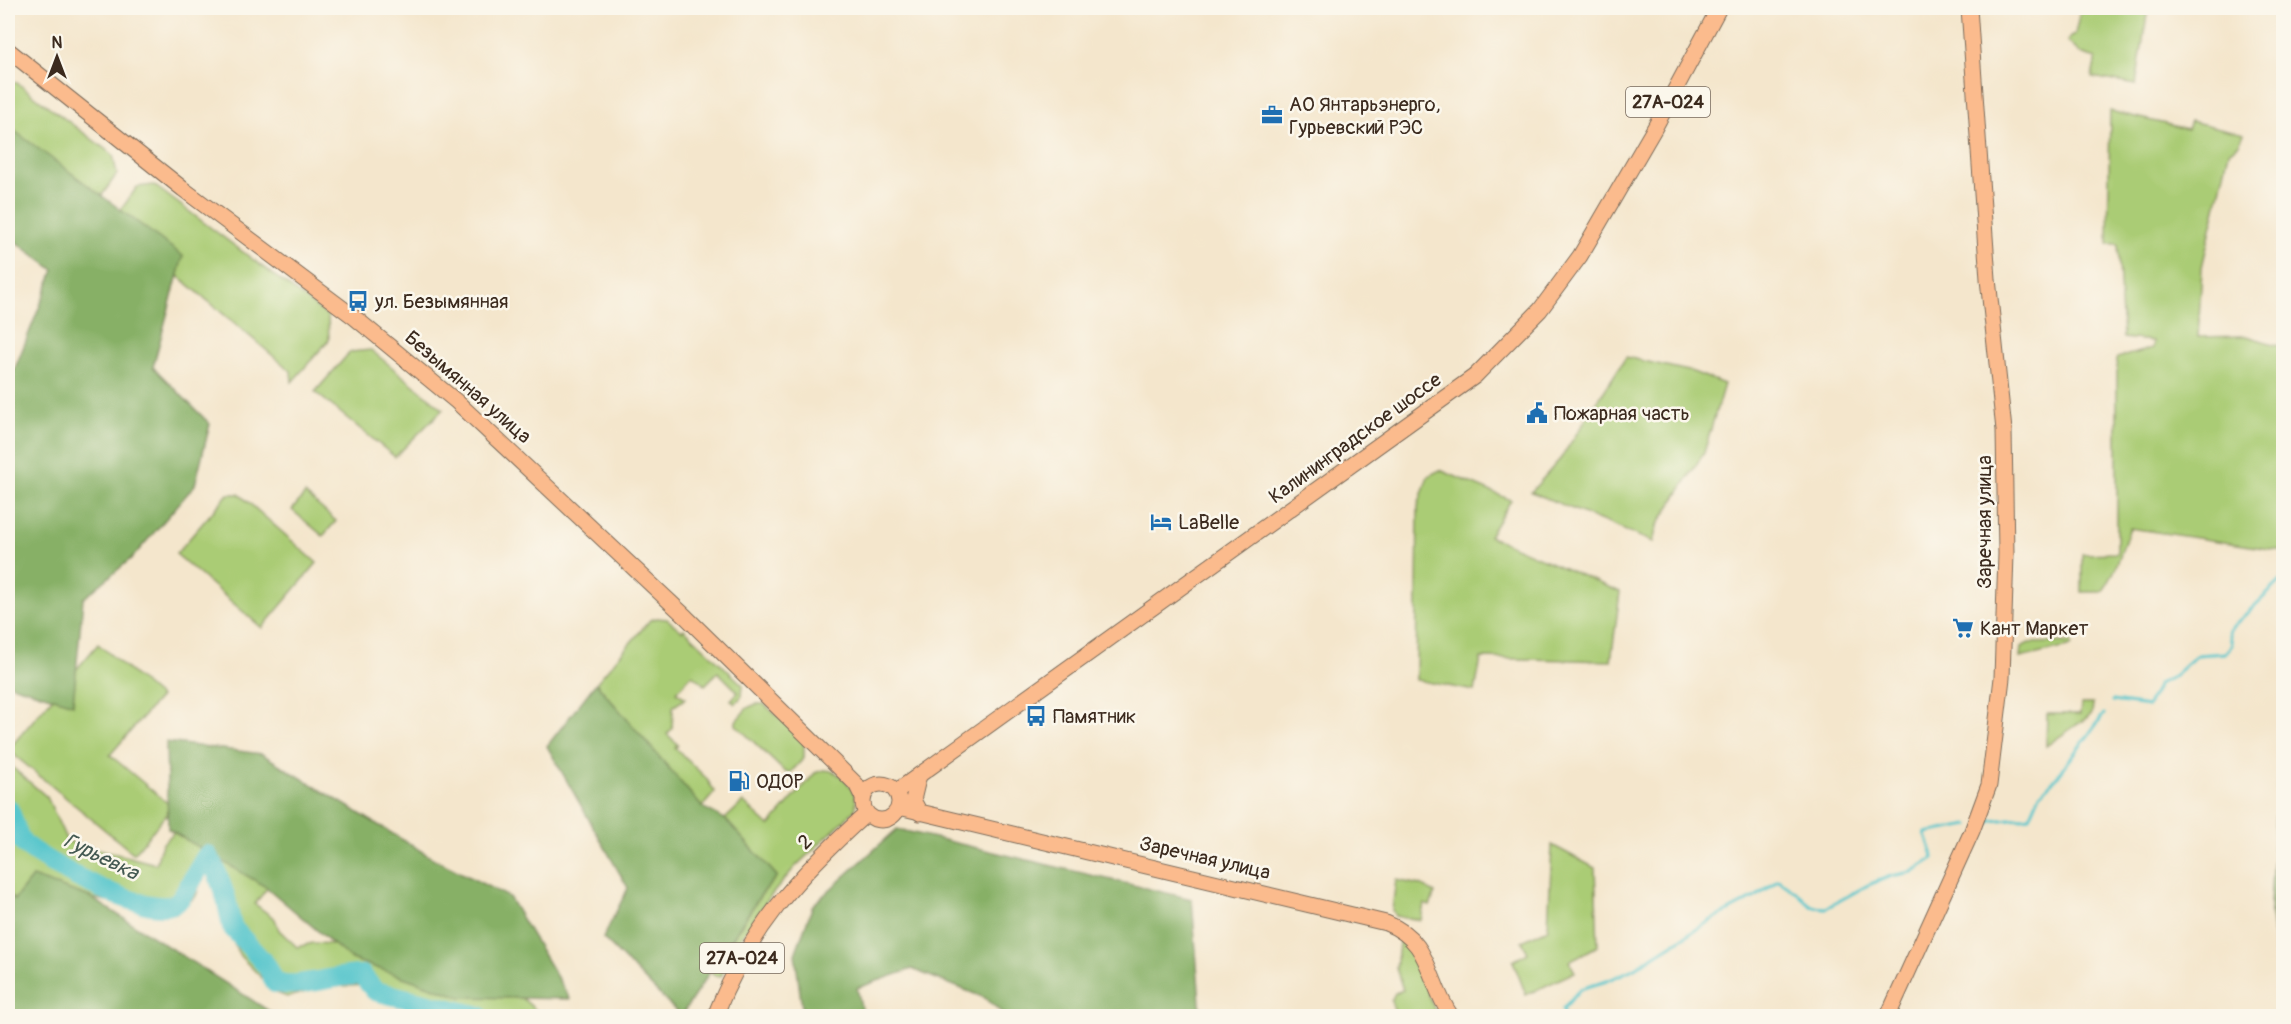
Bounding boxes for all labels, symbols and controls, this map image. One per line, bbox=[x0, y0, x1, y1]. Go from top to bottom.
north arrow bbox=[27, 27, 87, 87]
text: N bbox=[52, 33, 63, 53]
road number: 27А-024 bbox=[1626, 87, 1710, 117]
place label: АО Янтарьэнерго, Гурьевский РЭС bbox=[1289, 92, 1441, 140]
office icon: АО Янтарьэнерго, Гурьевский РЭС bbox=[1260, 103, 1284, 127]
bus stop icon: ул. Безымянная bbox=[346, 289, 370, 313]
place label: ул. Безымянная bbox=[374, 289, 508, 314]
street label: Безымянная улица bbox=[400, 325, 536, 449]
street label: Калининградское шоссе bbox=[1264, 367, 1446, 509]
public building icon: Пожарная часть bbox=[1525, 401, 1549, 425]
place label: Пожарная часть bbox=[1554, 401, 1690, 426]
street label: Заречная улица bbox=[1972, 455, 1997, 589]
hotel icon: LaBelle bbox=[1149, 510, 1173, 534]
place label: LaBelle bbox=[1178, 510, 1239, 535]
supermarket icon: Кант Маркет bbox=[1951, 616, 1975, 640]
place label: Кант Маркет bbox=[1980, 616, 2088, 641]
bus stop icon: Памятник bbox=[1024, 704, 1048, 728]
place label: Памятник bbox=[1053, 704, 1136, 729]
fuel station icon: ОДОР bbox=[727, 769, 751, 793]
place label: ОДОР bbox=[756, 769, 803, 794]
water label: Гурьевка bbox=[59, 827, 144, 887]
street label: 2 bbox=[792, 829, 818, 855]
street label: Заречная улица bbox=[1137, 831, 1273, 885]
road number: 27А-024 bbox=[700, 943, 784, 973]

